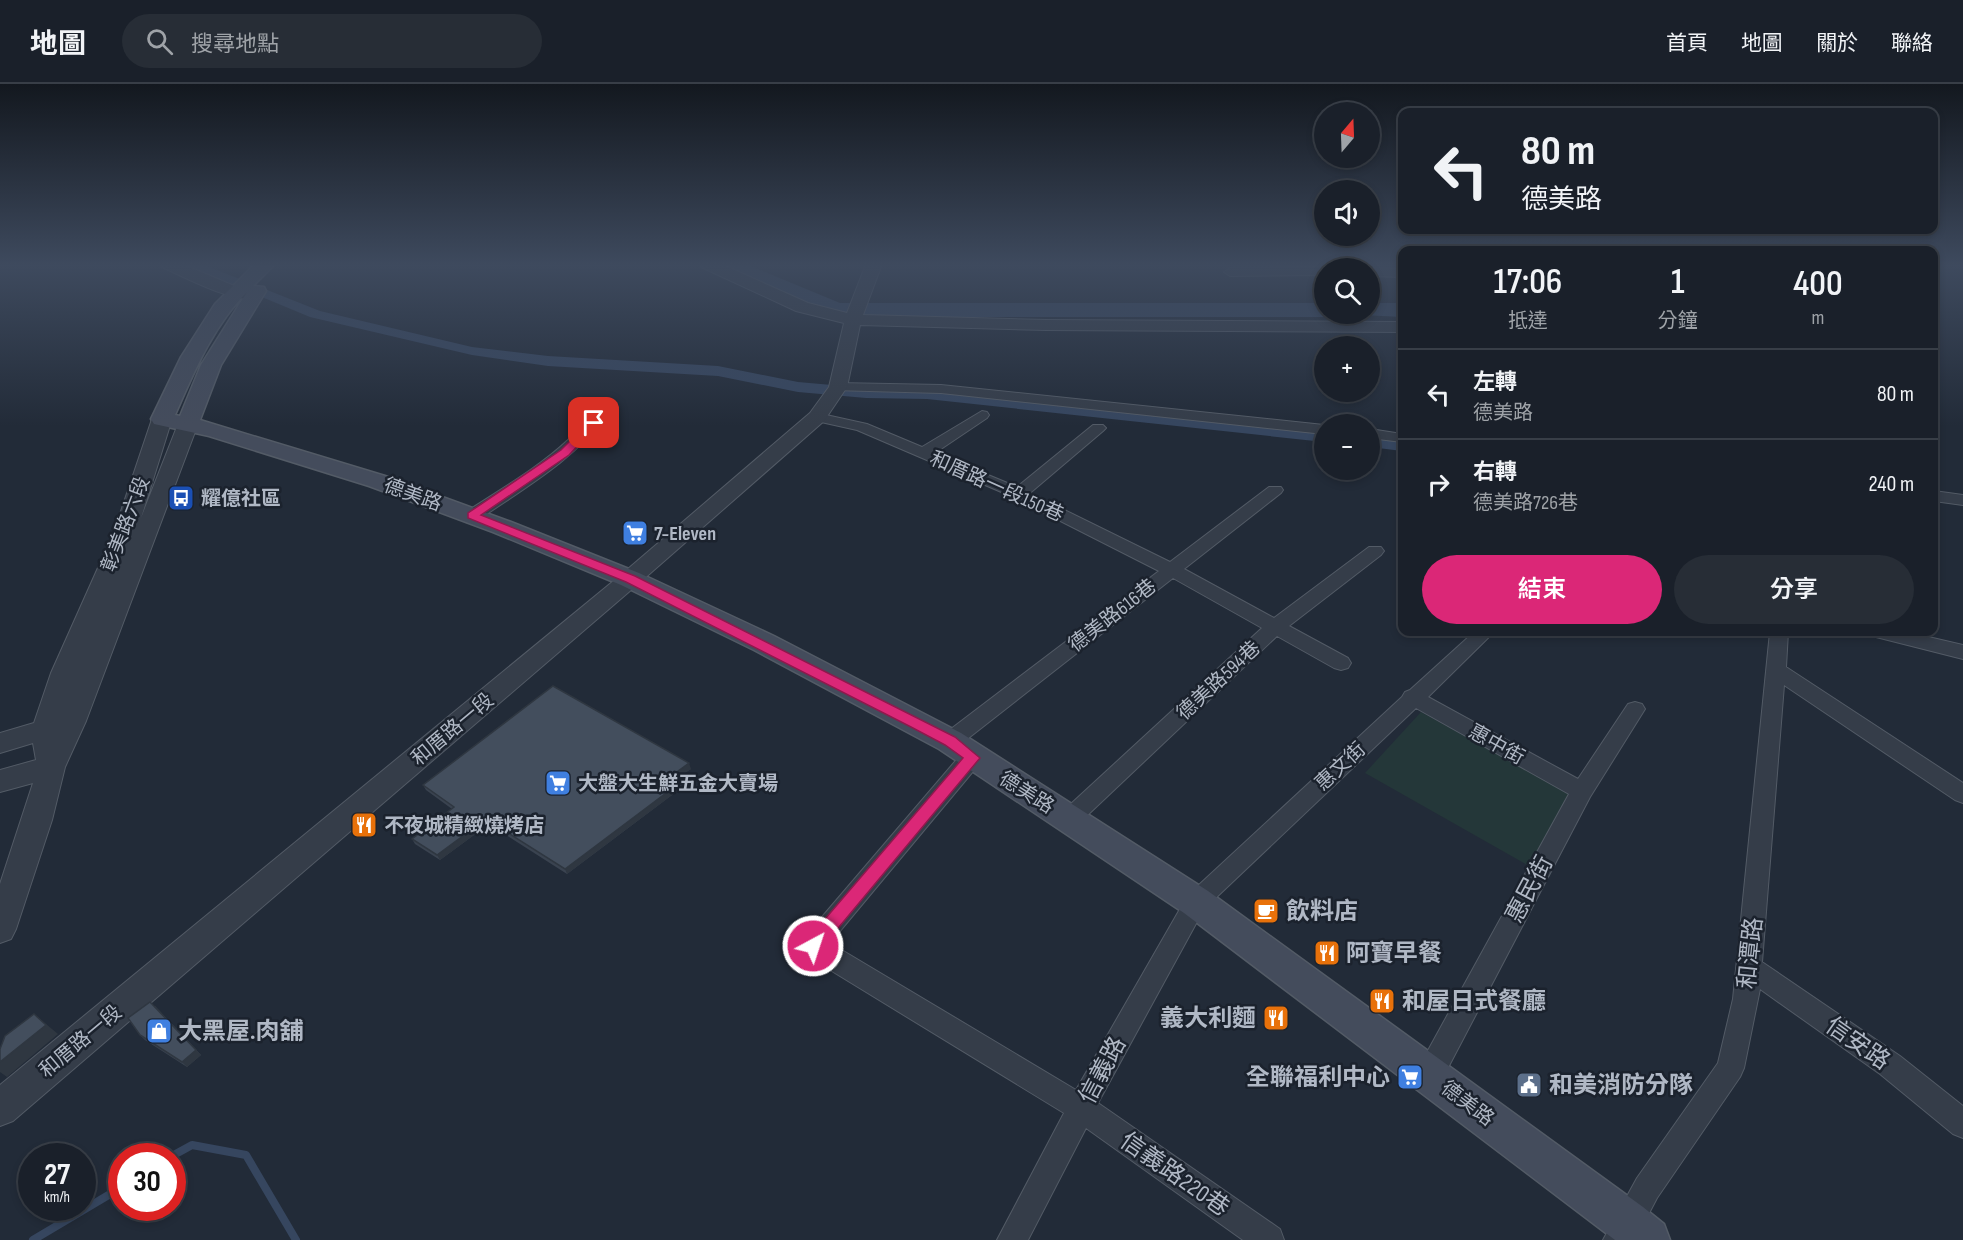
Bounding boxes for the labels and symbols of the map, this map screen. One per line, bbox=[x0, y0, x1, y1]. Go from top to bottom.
north arrow bbox=[1314, 102, 1380, 168]
pin bbox=[568, 397, 619, 448]
street label: 和厝路一段150巷 bbox=[926, 447, 1067, 527]
street label: 彰美路六段 bbox=[97, 473, 155, 575]
street label: 德美路 bbox=[380, 473, 445, 516]
bus stop icon: 耀億社區 bbox=[166, 483, 196, 513]
place label: 耀億社區 bbox=[201, 487, 281, 511]
supermarket icon: 7-Eleven bbox=[620, 518, 650, 548]
place label: 7-Eleven bbox=[654, 522, 716, 546]
street label: 德美路616巷 bbox=[1064, 574, 1161, 657]
street label: 德美路594巷 bbox=[1172, 636, 1265, 725]
street label: 和厝路一段 bbox=[407, 688, 499, 771]
street label: 惠中街 bbox=[1464, 720, 1529, 770]
street label: 惠文街 bbox=[1311, 737, 1371, 796]
street label: 德美路 bbox=[995, 767, 1058, 819]
supermarket icon: 大盤大生鮮五金大賣場 bbox=[543, 768, 573, 798]
place label: 大盤大生鮮五金大賣場 bbox=[578, 772, 778, 796]
restaurant icon: 不夜城精緻燒烤店 bbox=[349, 810, 379, 840]
place label: 不夜城精緻燒烤店 bbox=[384, 814, 544, 838]
street label: 惠民街 bbox=[1500, 851, 1559, 928]
cafe icon: 飲料店 bbox=[1251, 896, 1281, 926]
place label: 飲料店 bbox=[1286, 897, 1358, 926]
position arrow bbox=[781, 914, 845, 978]
street label: 和潭路 bbox=[1732, 916, 1769, 990]
restaurant icon: 阿寶早餐 bbox=[1312, 938, 1342, 968]
place label: 阿寶早餐 bbox=[1346, 939, 1442, 968]
restaurant icon: 和屋日式餐廳 bbox=[1367, 986, 1397, 1016]
place label: 和屋日式餐廳 bbox=[1402, 987, 1546, 1016]
street label: 和厝路一段 bbox=[35, 1000, 127, 1083]
restaurant icon: 義大利麵 bbox=[1261, 1003, 1291, 1033]
place label: 義大利麵 bbox=[1160, 1004, 1256, 1033]
street label: 信安路 bbox=[1820, 1011, 1896, 1076]
shop icon: 大黑屋.肉舖 bbox=[144, 1016, 174, 1046]
place label: 大黑屋.肉舖 bbox=[178, 1017, 303, 1046]
street label: 信義路 bbox=[1073, 1032, 1132, 1109]
supermarket icon: 全聯福利中心 bbox=[1395, 1062, 1425, 1092]
place label: 全聯福利中心 bbox=[1246, 1063, 1390, 1092]
public building icon: 和美消防分隊 bbox=[1514, 1070, 1544, 1100]
place label: 和美消防分隊 bbox=[1549, 1071, 1693, 1100]
street label: 德美路 bbox=[1436, 1076, 1499, 1131]
street label: 信義路220巷 bbox=[1115, 1126, 1235, 1223]
speed limit sign: 30 bbox=[108, 1143, 186, 1221]

